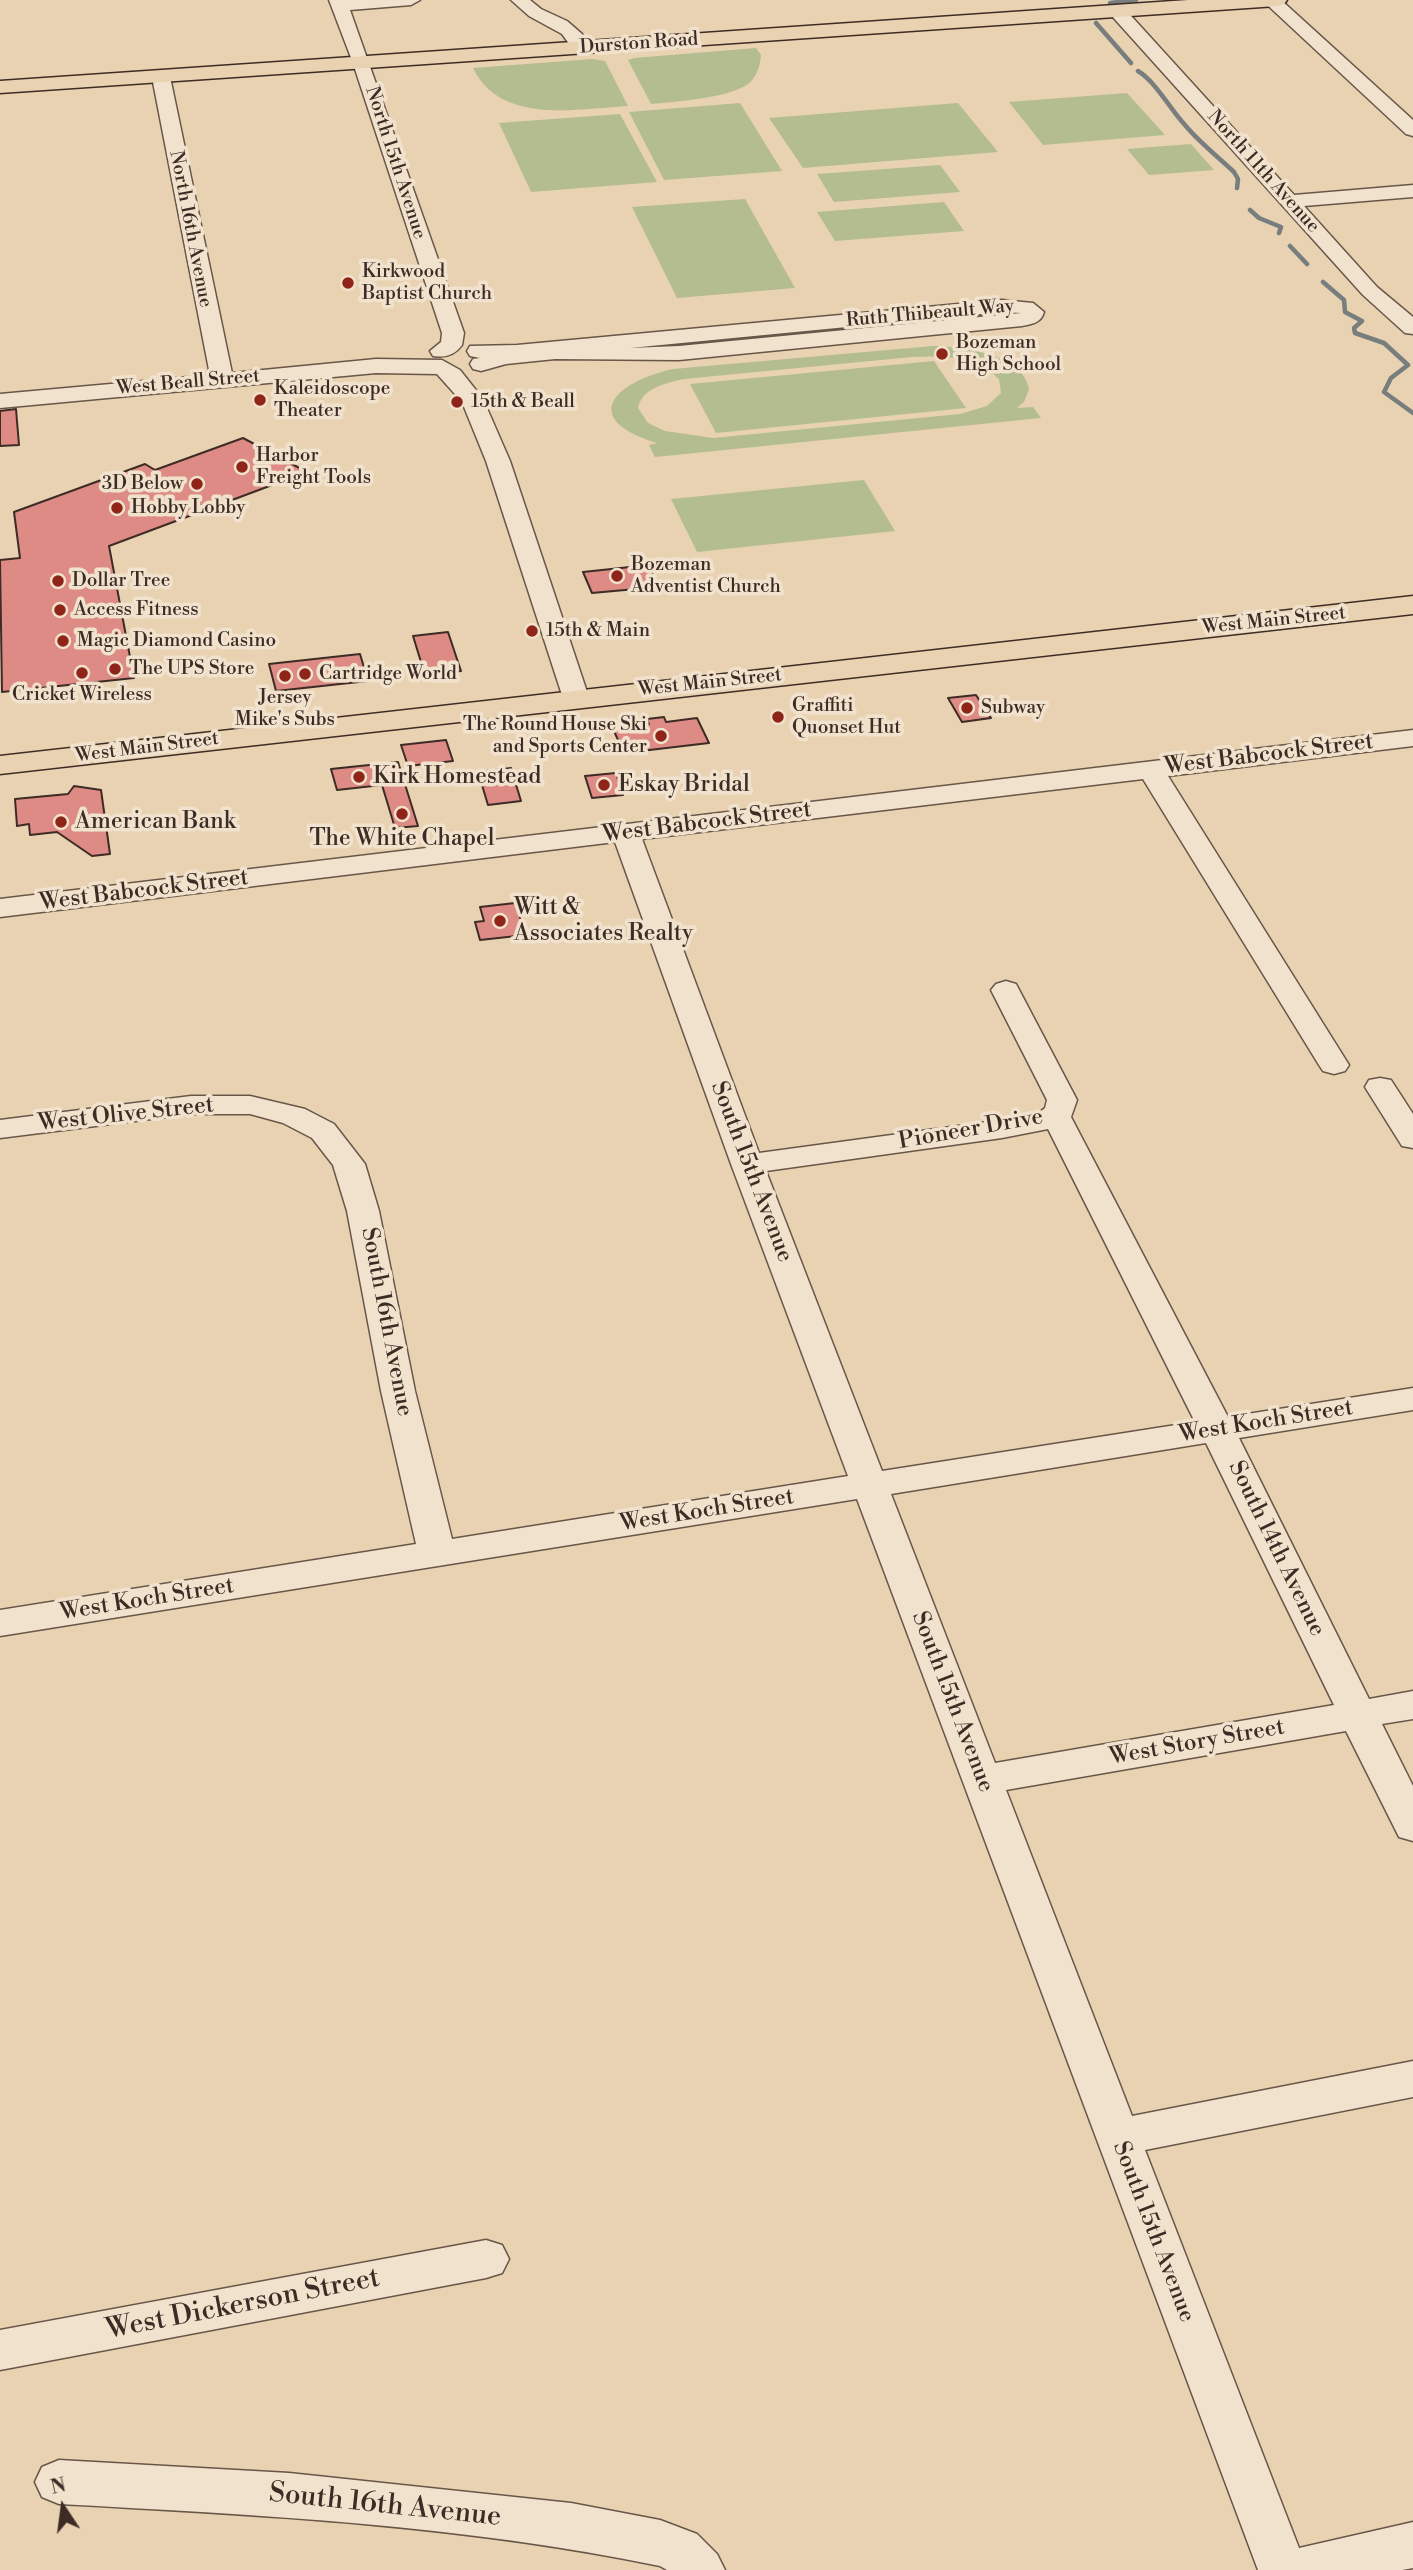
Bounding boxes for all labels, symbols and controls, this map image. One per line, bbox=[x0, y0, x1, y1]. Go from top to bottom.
street label: Durston Road bbox=[579, 28, 699, 60]
street label: North 15th Avenue bbox=[360, 84, 430, 242]
street label: North 11th Avenue bbox=[1202, 106, 1324, 238]
street label: North 16th Avenue bbox=[164, 149, 216, 309]
place label: Kirkwood Baptist Church bbox=[362, 261, 492, 305]
marker: Kirkwood Baptist Church bbox=[340, 275, 356, 291]
street label: Ruth Thibeault Way bbox=[845, 295, 1015, 333]
place label: Bozeman High School bbox=[956, 332, 1061, 376]
marker: Bozeman High School bbox=[934, 346, 950, 362]
street label: West Beall Street bbox=[115, 365, 261, 401]
place label: Kaleidoscope Theater bbox=[274, 378, 390, 422]
place label: 15th & Beall bbox=[471, 391, 575, 413]
marker: Kaleidoscope Theater bbox=[252, 392, 268, 408]
marker: 15th & Beall bbox=[449, 394, 465, 410]
place label: Harbor Freight Tools bbox=[256, 445, 371, 489]
marker: Harbor Freight Tools bbox=[234, 459, 250, 475]
place label: 3D Below bbox=[102, 473, 183, 495]
marker: 3D Below bbox=[189, 476, 205, 492]
place label: Hobby Lobby bbox=[131, 497, 245, 519]
marker: Hobby Lobby bbox=[109, 500, 125, 516]
place label: Bozeman Adventist Church bbox=[631, 554, 781, 598]
marker: Bozeman Adventist Church bbox=[609, 568, 625, 584]
place label: Dollar Tree bbox=[72, 570, 170, 592]
marker: Dollar Tree bbox=[50, 573, 66, 589]
place label: Access Fitness bbox=[74, 599, 198, 621]
marker: Access Fitness bbox=[52, 602, 68, 618]
street label: West Main Street bbox=[1201, 602, 1347, 640]
place label: 15th & Main bbox=[546, 620, 650, 642]
marker: 15th & Main bbox=[524, 623, 540, 639]
place label: Magic Diamond Casino bbox=[77, 630, 276, 652]
marker: Magic Diamond Casino bbox=[55, 633, 71, 649]
place label: The UPS Store bbox=[129, 658, 254, 680]
marker: The UPS Store bbox=[107, 661, 123, 677]
place label: Cartridge World bbox=[319, 663, 457, 685]
street label: West Main Street bbox=[637, 664, 783, 702]
marker: Cricket Wireless bbox=[74, 665, 90, 681]
marker: Cartridge World bbox=[297, 666, 313, 682]
marker: Jersey Mike's Subs bbox=[277, 668, 293, 684]
place label: Cricket Wireless bbox=[12, 684, 152, 706]
place label: Jersey Mike's Subs bbox=[235, 687, 335, 731]
place label: Graffiti Quonset Hut bbox=[792, 695, 901, 739]
place label: Subway bbox=[981, 697, 1045, 719]
marker: Subway bbox=[959, 700, 975, 716]
marker: Graffiti Quonset Hut bbox=[770, 709, 786, 725]
place label: The Round House Ski and Sports Center bbox=[463, 714, 647, 758]
street label: West Main Street bbox=[74, 728, 220, 768]
marker: The Round House Ski and Sports Center bbox=[653, 728, 669, 744]
street label: West Babcock Street bbox=[1163, 728, 1375, 782]
place label: Kirk Homestead bbox=[373, 763, 541, 791]
marker: Kirk Homestead bbox=[351, 769, 367, 785]
place label: Eskay Bridal bbox=[618, 771, 750, 799]
marker: Eskay Bridal bbox=[596, 777, 612, 793]
street label: West Babcock Street bbox=[601, 796, 813, 850]
marker: The White Chapel bbox=[394, 806, 410, 822]
place label: American Bank bbox=[75, 808, 236, 836]
marker: American Bank bbox=[53, 814, 69, 830]
place label: The White Chapel bbox=[310, 825, 494, 853]
street label: West Babcock Street bbox=[38, 864, 250, 918]
place label: Witt & Associates Realty bbox=[514, 894, 693, 948]
marker: Witt & Associates Realty bbox=[492, 913, 508, 929]
street label: South 15th Avenue bbox=[704, 1078, 798, 1266]
street label: West Olive Street bbox=[37, 1092, 215, 1138]
street label: Pioneer Drive bbox=[897, 1104, 1045, 1156]
street label: South 16th Avenue bbox=[354, 1225, 418, 1419]
street label: West Koch Street bbox=[1177, 1395, 1355, 1449]
street label: South 14th Avenue bbox=[1222, 1457, 1330, 1641]
street label: West Koch Street bbox=[618, 1484, 796, 1538]
street label: West Koch Street bbox=[58, 1573, 236, 1627]
street label: South 15th Avenue bbox=[905, 1608, 999, 1796]
street label: West Story Street bbox=[1107, 1714, 1287, 1772]
street label: South 15th Avenue bbox=[1106, 2138, 1200, 2326]
street label: West Dickerson Street bbox=[103, 2262, 383, 2348]
north arrow bbox=[28, 2472, 98, 2542]
text: N bbox=[48, 2473, 68, 2500]
street label: South 16th Avenue bbox=[267, 2477, 503, 2535]

